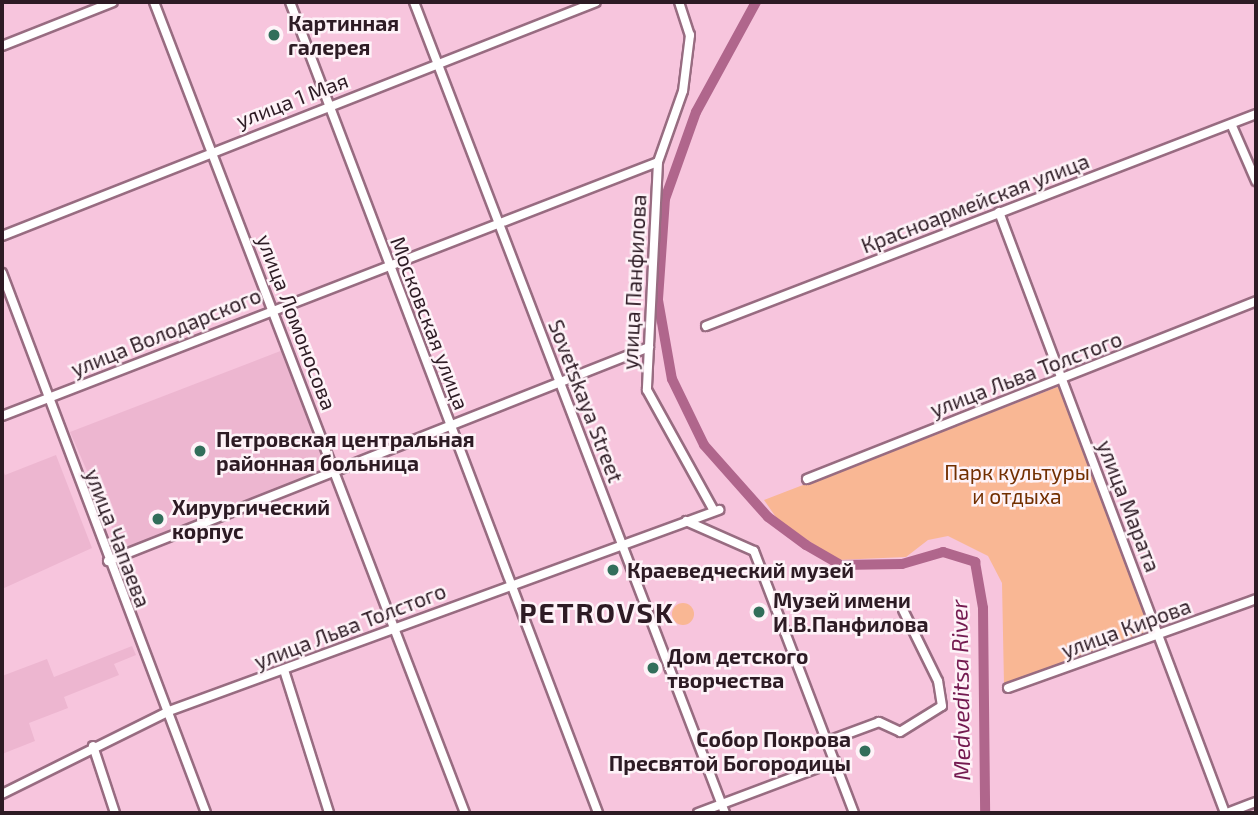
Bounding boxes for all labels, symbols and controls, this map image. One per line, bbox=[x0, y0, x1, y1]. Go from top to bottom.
place label: Картинная галерея bbox=[288, 10, 399, 60]
marker: Картинная галерея bbox=[266, 27, 282, 43]
street label: улица 1 Мая bbox=[233, 67, 351, 133]
street label: Красноармейская улица bbox=[857, 148, 1093, 258]
street label: улица Панфилова bbox=[617, 194, 651, 370]
street label: улица Ломоносова bbox=[252, 231, 342, 413]
street label: Московская улица bbox=[385, 233, 475, 413]
street label: улица Володарского bbox=[67, 282, 265, 382]
street label: Sovetskaya Street bbox=[543, 316, 629, 486]
street label: улица Льва Толстого bbox=[927, 326, 1125, 422]
place label: Петровская центральная районная больница bbox=[216, 426, 475, 476]
street label: улица Марата bbox=[1092, 437, 1166, 575]
marker: Петровская центральная районная больница bbox=[190, 441, 210, 461]
park label: Парк культуры и отдыха bbox=[944, 459, 1090, 509]
street label: улица Чапаева bbox=[80, 465, 156, 611]
place label: Хирургический корпус bbox=[172, 494, 330, 544]
marker: Хирургический корпус bbox=[150, 511, 166, 527]
place label: Краеведческий музей bbox=[627, 557, 854, 583]
marker: Краеведческий музей bbox=[605, 562, 621, 578]
street label: улица Льва Толстого bbox=[251, 578, 449, 674]
place label: Музей имени И.В.Панфилова bbox=[773, 587, 929, 637]
street label: улица Кирова bbox=[1058, 593, 1194, 663]
district label: PETROVSK bbox=[520, 595, 674, 629]
water label: Medveditsa River bbox=[945, 599, 975, 781]
marker: Музей имени И.В.Панфилова bbox=[751, 604, 767, 620]
place label: Дом детского творчества bbox=[667, 643, 809, 693]
marker: Дом детского творчества bbox=[645, 660, 661, 676]
place label: Собор Покрова Пресвятой Богородицы bbox=[609, 726, 851, 776]
marker: Собор Покрова Пресвятой Богородицы bbox=[857, 743, 873, 759]

